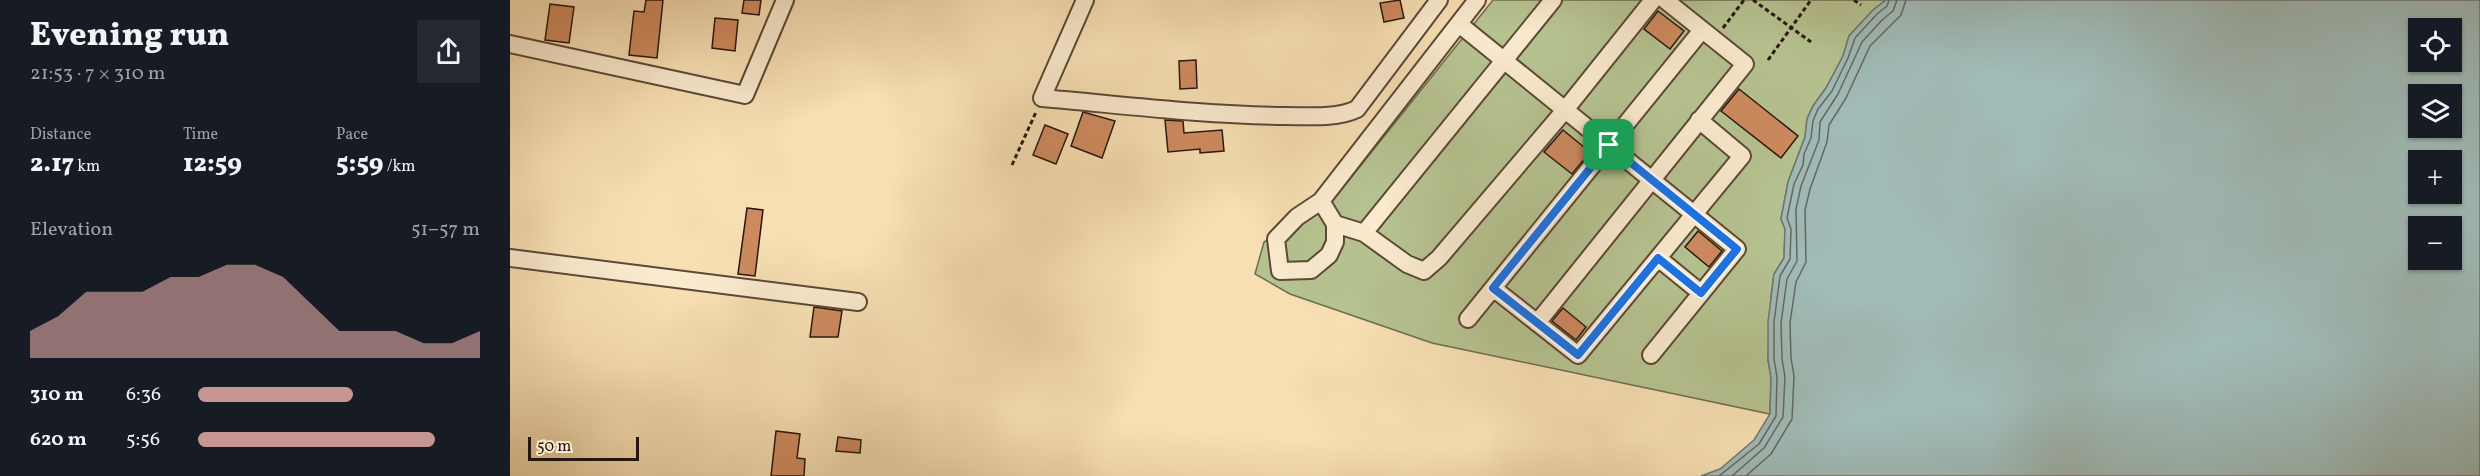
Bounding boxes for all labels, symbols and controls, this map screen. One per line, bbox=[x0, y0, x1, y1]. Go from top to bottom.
text: Evening run bbox=[30, 14, 229, 60]
map controls bbox=[2408, 18, 2462, 270]
button: locate bbox=[2408, 18, 2462, 72]
button: share bbox=[417, 20, 480, 83]
text: 21:53 · 7 × 310 m bbox=[30, 60, 165, 88]
button: layers bbox=[2408, 84, 2462, 138]
pin bbox=[1583, 119, 1634, 170]
text: Distance bbox=[30, 124, 91, 146]
text: Time bbox=[183, 124, 218, 146]
text: Pace bbox=[336, 124, 368, 146]
icon: arrive bbox=[1592, 128, 1625, 161]
text: 2.17 bbox=[30, 146, 74, 182]
text: 12:59 bbox=[183, 146, 242, 182]
text: 5:59 bbox=[336, 146, 384, 182]
button: + bbox=[2408, 150, 2462, 204]
text: km bbox=[74, 156, 100, 178]
text: /km bbox=[384, 156, 415, 178]
text: Elevation bbox=[30, 216, 113, 244]
text: 51–57 m bbox=[411, 216, 480, 244]
button: − bbox=[2408, 216, 2462, 270]
text: 310 m bbox=[30, 381, 84, 409]
text: 6:36 bbox=[126, 381, 161, 409]
text: 620 m bbox=[30, 426, 87, 454]
text: 5:56 bbox=[126, 426, 160, 454]
scale bar bbox=[528, 434, 639, 462]
text: 50 m bbox=[537, 436, 571, 458]

